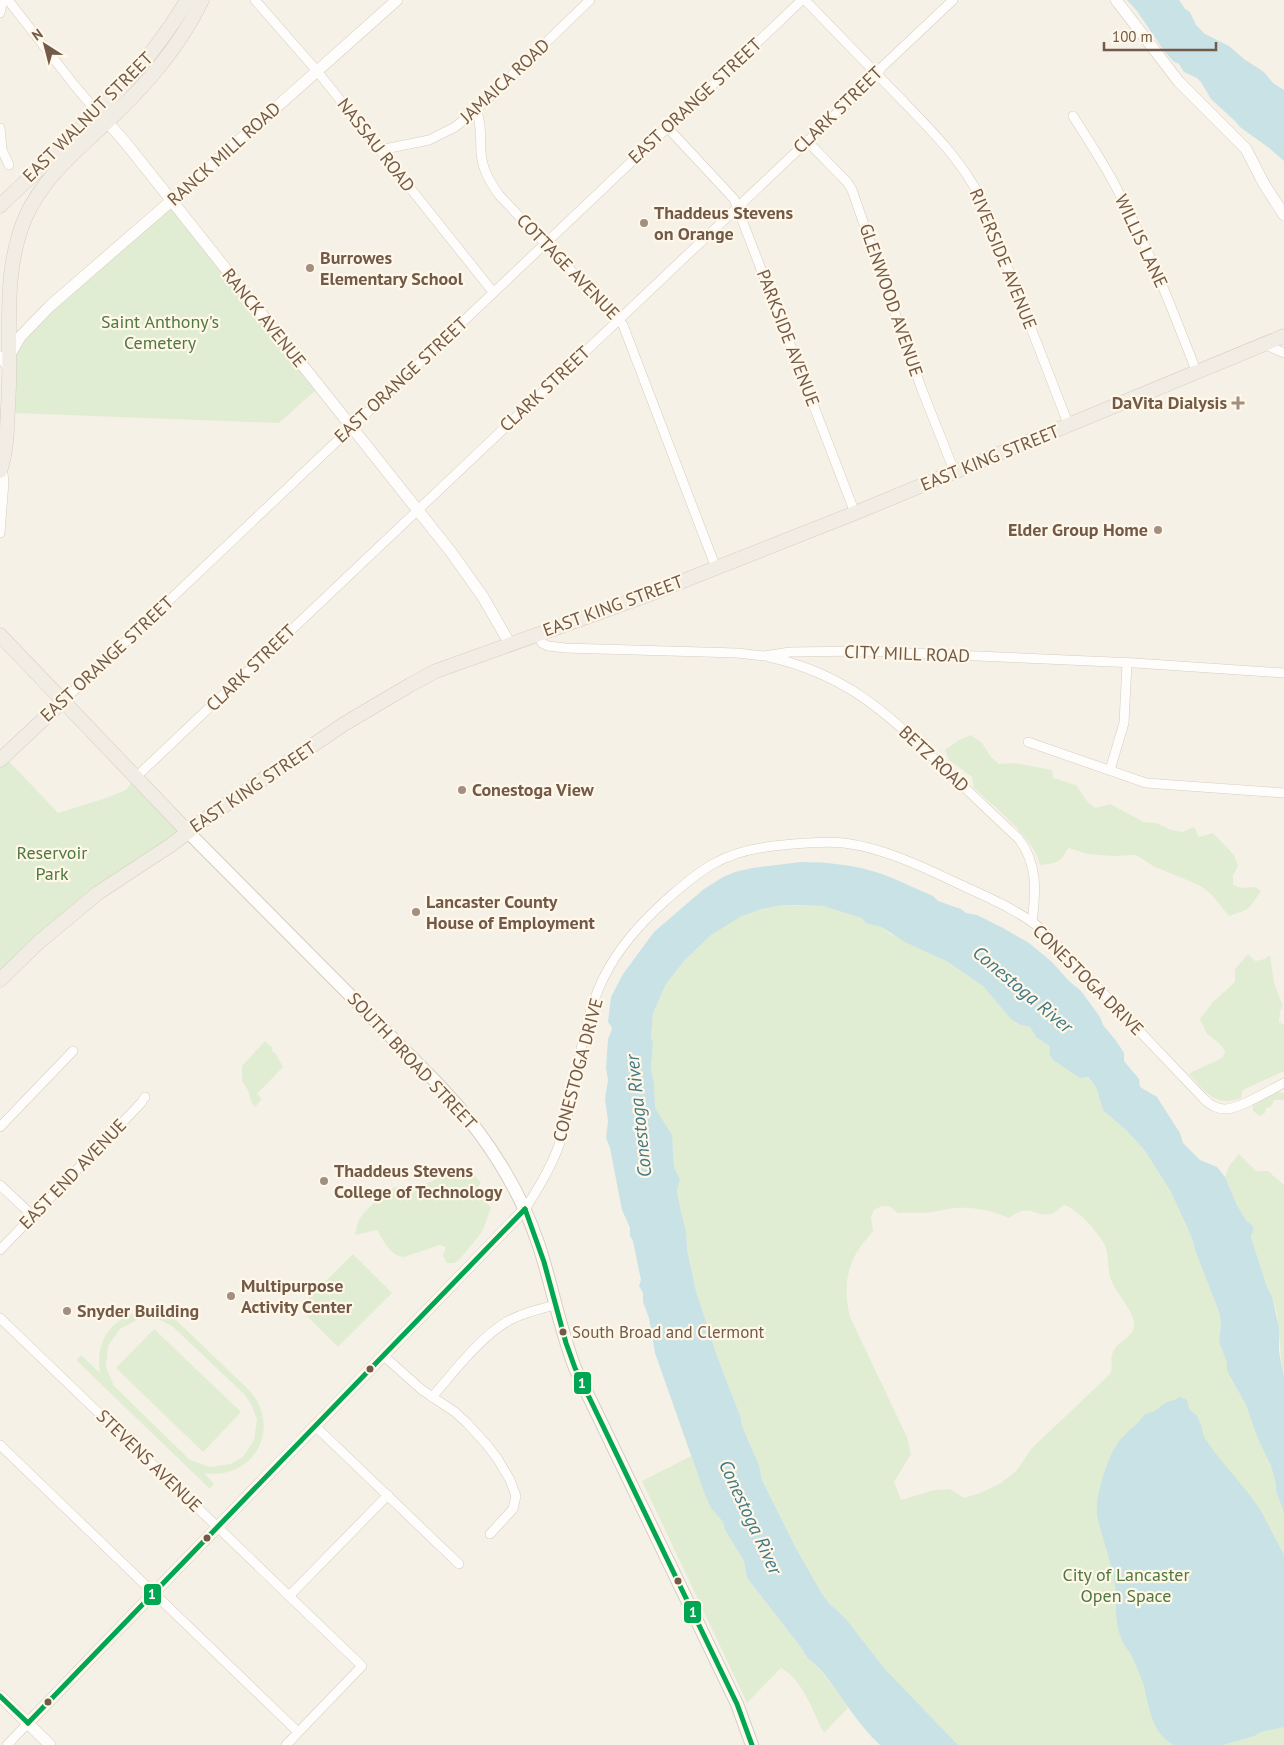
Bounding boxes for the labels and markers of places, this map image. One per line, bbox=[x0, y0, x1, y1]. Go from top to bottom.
place label: Thaddeus Stevens on Orange bbox=[654, 201, 793, 245]
marker: Thaddeus Stevens on Orange bbox=[638, 217, 650, 229]
place label: Burrowes Elementary School bbox=[320, 246, 464, 290]
marker: Burrowes Elementary School bbox=[304, 262, 316, 274]
place label: DaVita Dialysis bbox=[1112, 391, 1227, 414]
marker: DaVita Dialysis bbox=[1231, 396, 1245, 410]
place label: Elder Group Home bbox=[1008, 518, 1148, 541]
marker: Elder Group Home bbox=[1152, 524, 1164, 536]
place label: Conestoga View bbox=[472, 778, 595, 801]
marker: Conestoga View bbox=[456, 784, 468, 796]
place label: Lancaster County House of Employment bbox=[426, 890, 596, 934]
marker: Lancaster County House of Employment bbox=[410, 906, 422, 918]
place label: Thaddeus Stevens College of Technology bbox=[334, 1159, 503, 1203]
marker: Thaddeus Stevens College of Technology bbox=[318, 1175, 330, 1187]
place label: Multipurpose Activity Center bbox=[241, 1274, 353, 1318]
marker: Multipurpose Activity Center bbox=[225, 1290, 237, 1302]
place label: Snyder Building bbox=[77, 1299, 199, 1322]
marker: Snyder Building bbox=[61, 1305, 73, 1317]
place label: South Broad and Clermont bbox=[572, 1321, 765, 1343]
marker: South Broad and Clermont bbox=[558, 1327, 568, 1337]
unlabelled marker bbox=[365, 1364, 375, 1374]
unlabelled marker bbox=[202, 1533, 212, 1543]
unlabelled marker bbox=[673, 1576, 683, 1586]
unlabelled marker bbox=[43, 1697, 53, 1707]

